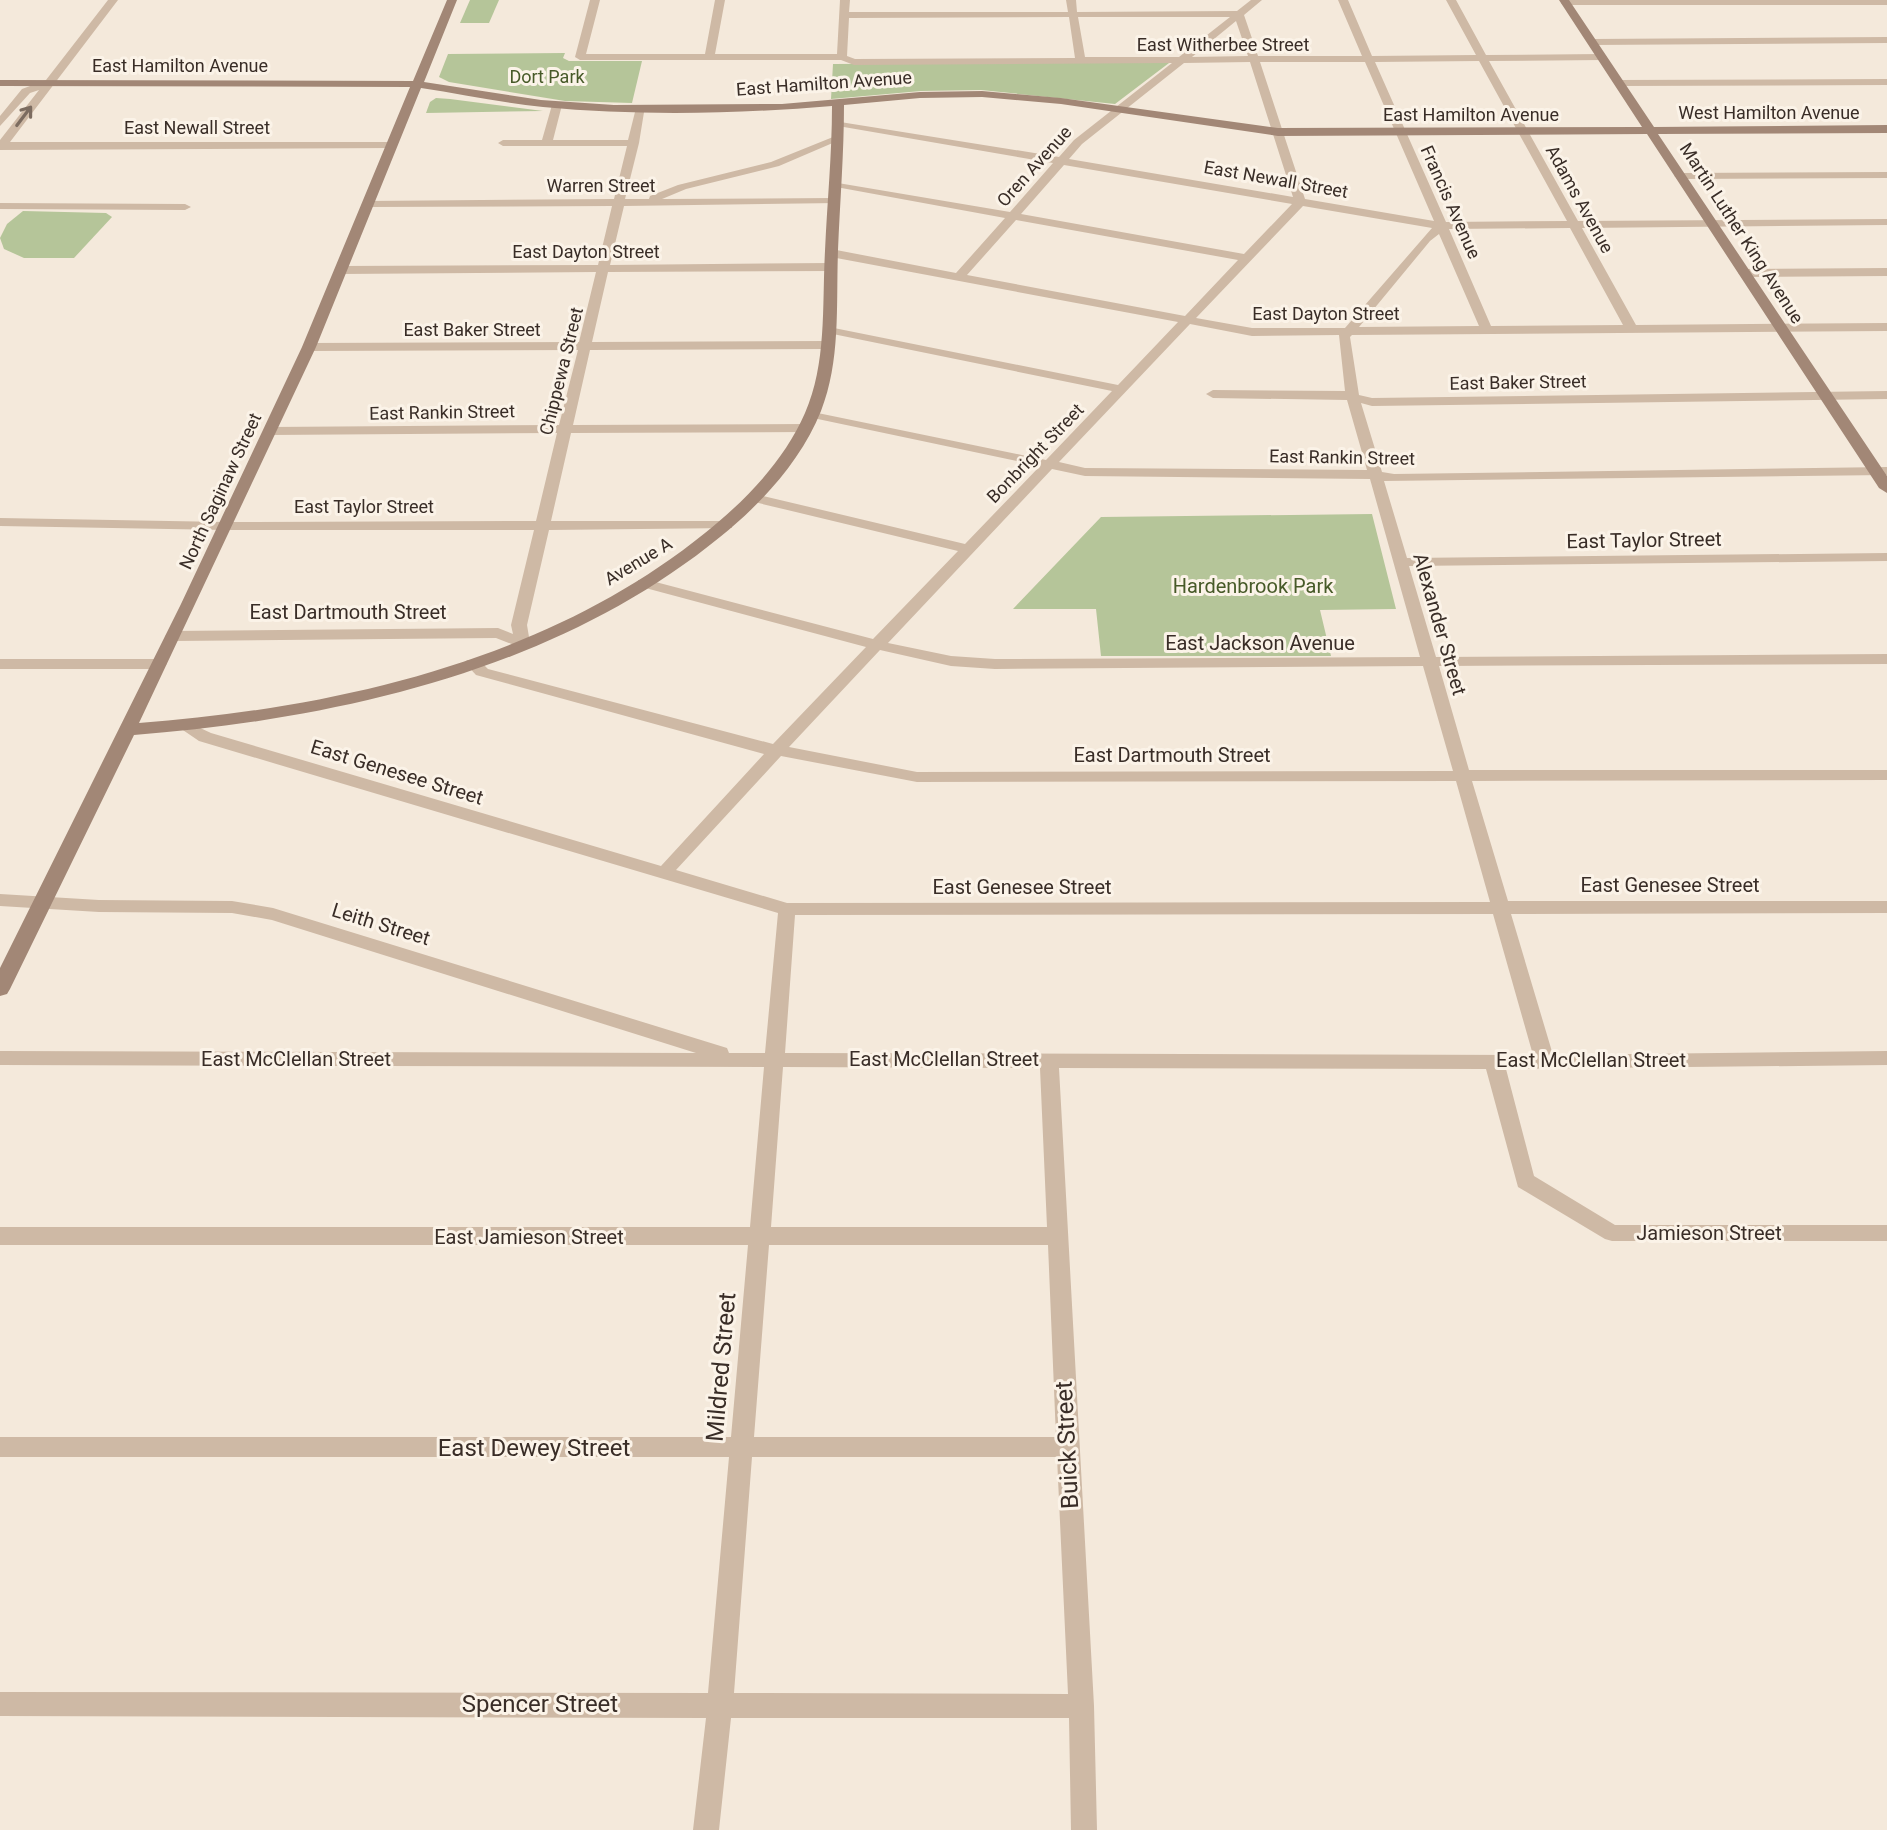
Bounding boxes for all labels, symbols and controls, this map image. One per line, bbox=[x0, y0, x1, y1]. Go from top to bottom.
street label: East Witherbee Street bbox=[1137, 34, 1309, 55]
street label: East Hamilton Avenue bbox=[92, 55, 268, 76]
park label: Dort Park bbox=[509, 66, 585, 87]
street label: East Hamilton Avenue bbox=[735, 66, 913, 100]
street label: West Hamilton Avenue bbox=[1678, 102, 1860, 123]
street label: East Hamilton Avenue bbox=[1383, 104, 1559, 125]
one-way arrow bbox=[15, 105, 32, 127]
street label: East Newall Street bbox=[124, 117, 270, 138]
street label: Oren Avenue bbox=[992, 121, 1076, 211]
street label: Martin Luther King Avenue bbox=[1676, 139, 1808, 327]
street label: Adams Avenue bbox=[1542, 141, 1618, 257]
street label: Francis Avenue bbox=[1417, 142, 1485, 262]
street label: East Newall Street bbox=[1202, 156, 1350, 202]
street label: Warren Street bbox=[547, 175, 656, 196]
street label: East Dayton Street bbox=[512, 241, 660, 262]
street label: East Dayton Street bbox=[1252, 303, 1400, 324]
street label: Chippewa Street bbox=[535, 305, 587, 437]
street label: East Baker Street bbox=[403, 319, 541, 340]
street label: East Baker Street bbox=[1449, 370, 1587, 394]
street label: Bonbright Street bbox=[982, 399, 1088, 507]
street label: East Rankin Street bbox=[369, 400, 515, 424]
street label: North Saginaw Street bbox=[175, 409, 266, 573]
street label: East Rankin Street bbox=[1269, 445, 1415, 469]
street label: East Taylor Street bbox=[294, 496, 434, 517]
street label: East Taylor Street bbox=[1566, 527, 1722, 553]
street label: Avenue A bbox=[600, 533, 676, 589]
street label: Alexander Street bbox=[1408, 550, 1472, 698]
park label: Hardenbrook Park bbox=[1173, 574, 1334, 598]
street label: East Dartmouth Street bbox=[249, 600, 447, 624]
street label: East Jackson Avenue bbox=[1165, 631, 1355, 655]
street label: East Genesee Street bbox=[308, 734, 486, 810]
street label: East Dartmouth Street bbox=[1073, 743, 1271, 767]
street label: East Genesee Street bbox=[1580, 873, 1760, 897]
street label: East Genesee Street bbox=[932, 875, 1112, 899]
street label: Leith Street bbox=[329, 898, 433, 950]
street label: East McClellan Street bbox=[201, 1047, 391, 1071]
street label: East McClellan Street bbox=[849, 1047, 1039, 1071]
street label: East McClellan Street bbox=[1496, 1048, 1686, 1072]
street label: Jamieson Street bbox=[1636, 1221, 1782, 1245]
street label: East Jamieson Street bbox=[434, 1225, 624, 1249]
street label: Mildred Street bbox=[701, 1291, 741, 1443]
street label: Buick Street bbox=[1050, 1380, 1084, 1510]
street label: East Dewey Street bbox=[438, 1434, 630, 1462]
street label: Spencer Street bbox=[462, 1690, 618, 1718]

